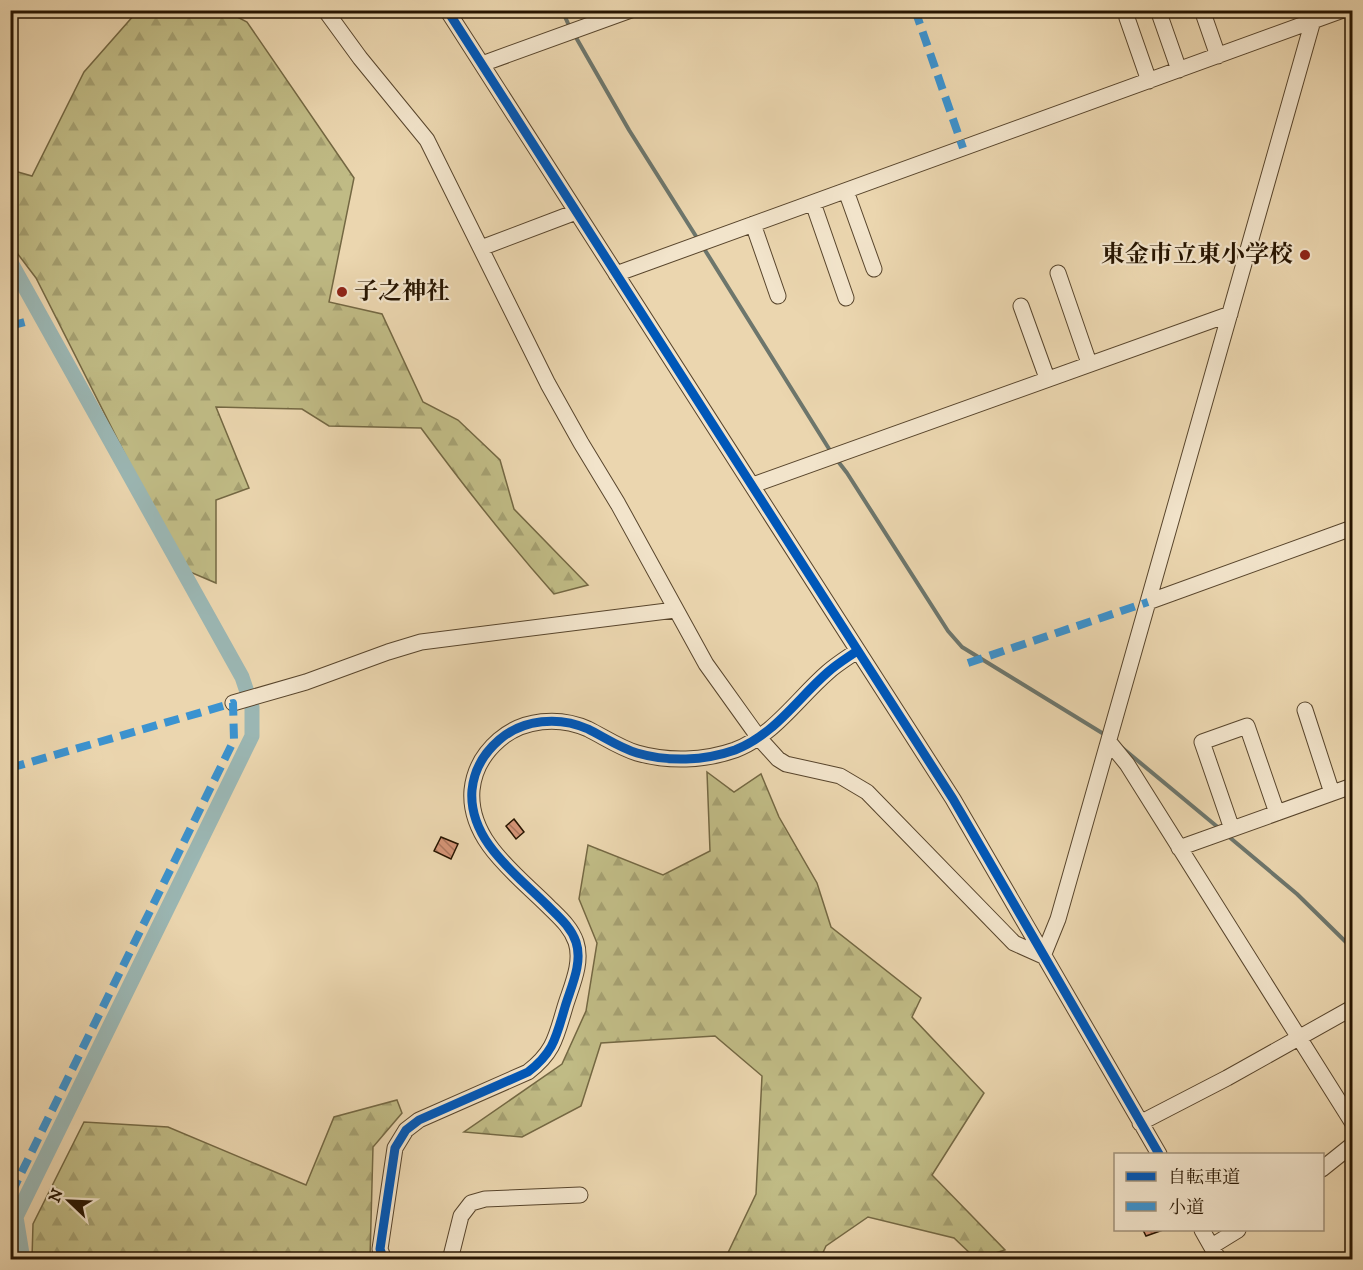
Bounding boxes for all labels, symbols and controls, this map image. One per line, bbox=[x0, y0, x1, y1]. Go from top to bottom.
place label: 東金市立東小学校 bbox=[1101, 240, 1293, 270]
marker: 東金市立東小学校 bbox=[1298, 248, 1312, 262]
place label: 子之神社 bbox=[354, 277, 450, 307]
marker: 子之神社 bbox=[335, 285, 349, 299]
legend bbox=[1114, 1153, 1324, 1231]
text: 自転車道 bbox=[1168, 1167, 1240, 1189]
north arrow bbox=[39, 1171, 99, 1231]
text: N bbox=[44, 1186, 68, 1205]
text: 小道 bbox=[1168, 1197, 1204, 1219]

